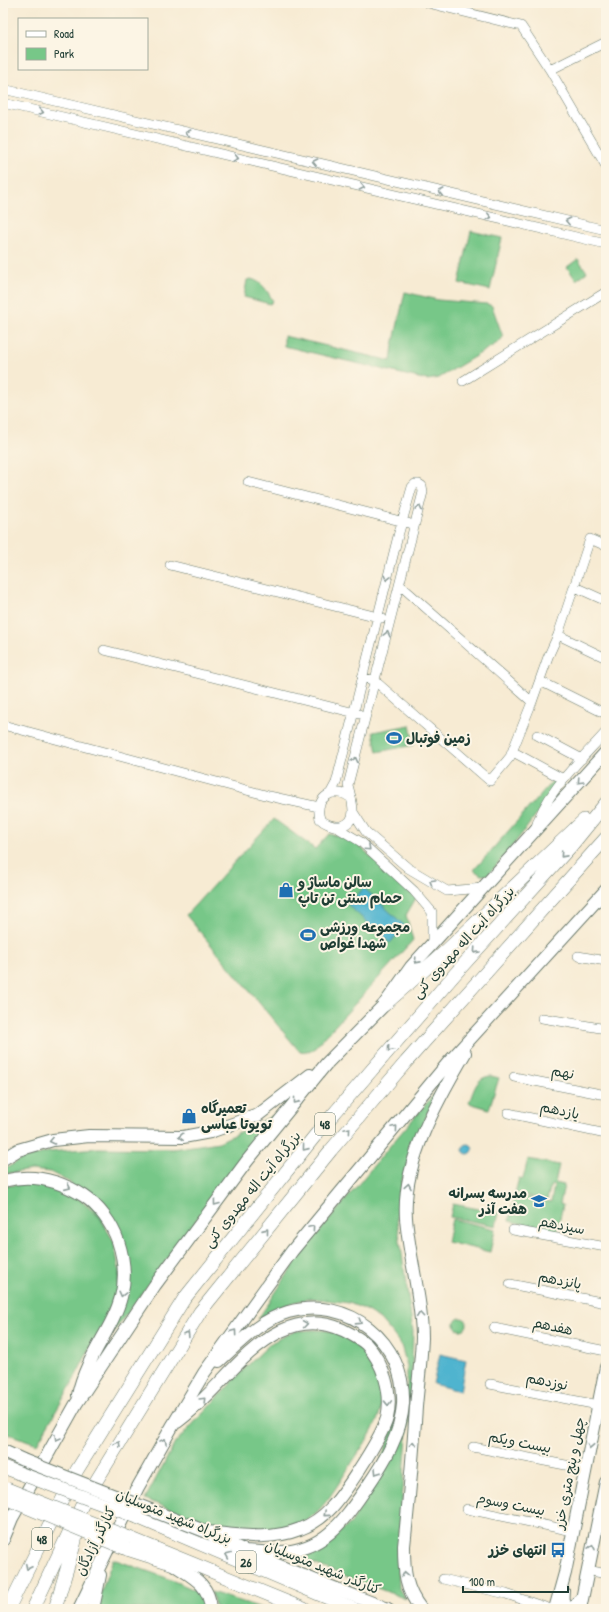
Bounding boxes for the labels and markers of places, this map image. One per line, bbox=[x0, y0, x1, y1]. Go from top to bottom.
place label: زمین فوتبال bbox=[406, 728, 471, 748]
sports icon: زمین فوتبال bbox=[385, 729, 403, 747]
place label: سالن ماساژ و حمام سنتی تن تاپ bbox=[297, 872, 402, 909]
shop icon: سالن ماساژ و حمام سنتی تن تاپ bbox=[277, 881, 295, 899]
place label: مجموعه ورزشی شهدا غواص bbox=[320, 917, 410, 953]
sports icon: مجموعه ورزشی شهدا غواص bbox=[299, 926, 317, 944]
place label: تعمیرگاه تویوتا عباسی bbox=[201, 1098, 273, 1134]
shop icon: تعمیرگاه تویوتا عباسی bbox=[180, 1107, 198, 1125]
place label: مدرسه پسرانه هفت آذر bbox=[448, 1183, 527, 1218]
school or university icon: مدرسه پسرانه هفت آذر bbox=[530, 1192, 548, 1210]
place label: انتهای خزر bbox=[487, 1540, 546, 1559]
bus stop icon: انتهای خزر bbox=[549, 1541, 567, 1559]

